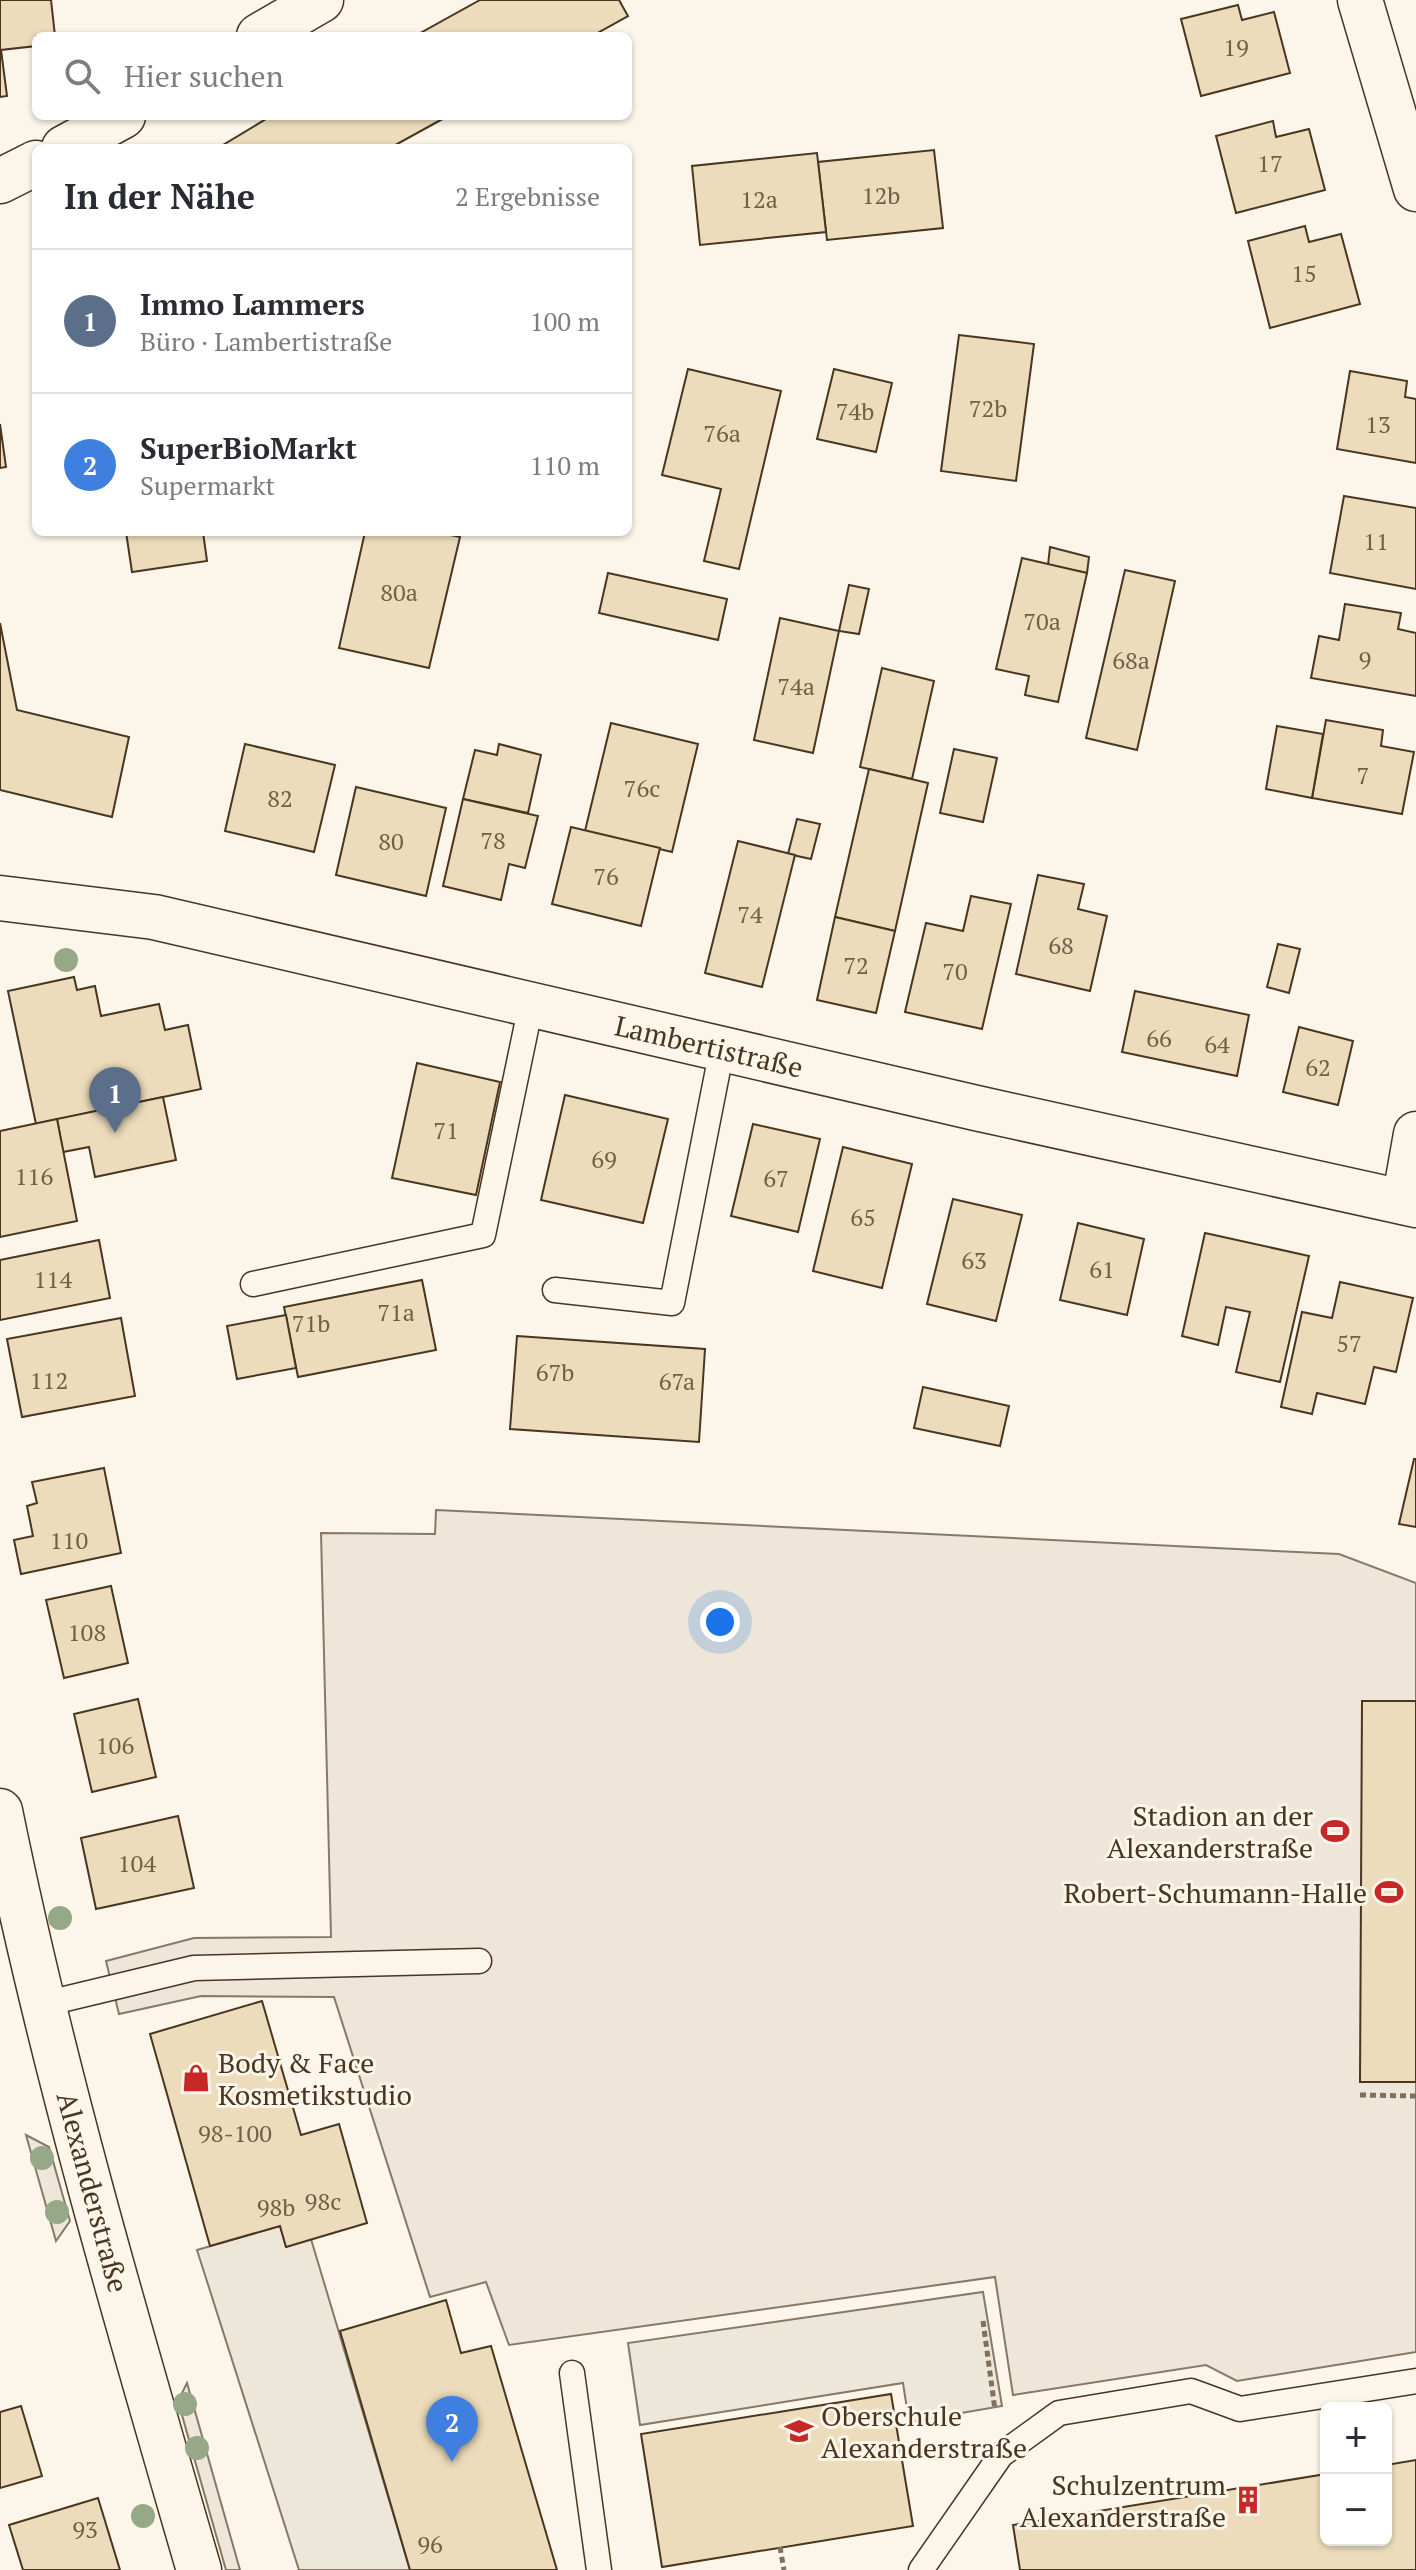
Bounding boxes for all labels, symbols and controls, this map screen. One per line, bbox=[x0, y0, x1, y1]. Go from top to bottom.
house number: 19 bbox=[1223, 31, 1249, 63]
search box bbox=[32, 32, 632, 120]
icon: search bbox=[60, 54, 104, 98]
text: Hier suchen bbox=[124, 56, 283, 96]
house number: 17 bbox=[1257, 147, 1283, 179]
text: In der Nähe bbox=[64, 174, 255, 219]
text: 2 Ergebnisse bbox=[455, 179, 600, 213]
house number: 12b bbox=[862, 179, 900, 211]
house number: 12a bbox=[740, 183, 778, 215]
house number: 15 bbox=[1291, 257, 1317, 289]
text: Immo Lammers bbox=[140, 284, 365, 324]
text: 1 bbox=[83, 304, 97, 338]
text: 100 m bbox=[530, 304, 600, 338]
text: Büro · Lambertistraße bbox=[140, 324, 392, 358]
house number: 72b bbox=[969, 392, 1007, 424]
house number: 74b bbox=[836, 395, 874, 427]
house number: 13 bbox=[1365, 408, 1391, 440]
house number: 76a bbox=[703, 417, 741, 449]
text: SuperBioMarkt bbox=[140, 428, 357, 468]
text: 2 bbox=[83, 448, 97, 482]
text: 110 m bbox=[530, 448, 600, 482]
text: Supermarkt bbox=[140, 468, 275, 502]
house number: 11 bbox=[1363, 525, 1389, 557]
house number: 80a bbox=[380, 576, 418, 608]
house number: 70a bbox=[1023, 605, 1061, 637]
house number: 9 bbox=[1359, 643, 1371, 675]
house number: 68a bbox=[1112, 644, 1150, 676]
house number: 74a bbox=[777, 670, 815, 702]
house number: 7 bbox=[1357, 759, 1369, 791]
house number: 76c bbox=[624, 772, 660, 804]
house number: 82 bbox=[267, 782, 293, 814]
house number: 78 bbox=[480, 824, 506, 856]
house number: 80 bbox=[378, 825, 404, 857]
house number: 76 bbox=[593, 860, 619, 892]
house number: 74 bbox=[737, 898, 763, 930]
house number: 68 bbox=[1048, 929, 1074, 961]
house number: 72 bbox=[843, 949, 869, 981]
house number: 70 bbox=[942, 955, 968, 987]
street label: Lambertistraße bbox=[611, 1006, 807, 1086]
house number: 66 bbox=[1146, 1022, 1172, 1054]
house number: 64 bbox=[1204, 1028, 1230, 1060]
house number: 62 bbox=[1305, 1051, 1331, 1083]
pin: 1 bbox=[89, 1067, 141, 1133]
house number: 71 bbox=[433, 1114, 459, 1146]
house number: 69 bbox=[591, 1143, 617, 1175]
house number: 116 bbox=[15, 1160, 53, 1192]
house number: 67 bbox=[763, 1162, 789, 1194]
house number: 65 bbox=[850, 1201, 876, 1233]
house number: 63 bbox=[961, 1244, 987, 1276]
house number: 61 bbox=[1089, 1253, 1115, 1285]
house number: 114 bbox=[34, 1263, 72, 1295]
house number: 71a bbox=[377, 1296, 415, 1328]
house number: 71b bbox=[292, 1307, 330, 1339]
house number: 57 bbox=[1336, 1327, 1362, 1359]
house number: 67b bbox=[536, 1356, 574, 1388]
house number: 112 bbox=[30, 1364, 68, 1396]
house number: 67a bbox=[659, 1365, 695, 1397]
house number: 110 bbox=[50, 1524, 88, 1556]
your location bbox=[700, 1602, 740, 1642]
house number: 108 bbox=[68, 1616, 106, 1648]
house number: 106 bbox=[96, 1729, 134, 1761]
place label: Stadion an der Alexanderstraße bbox=[1107, 1797, 1313, 1866]
sports icon: Stadion an der Alexanderstraße bbox=[1320, 1816, 1350, 1846]
house number: 104 bbox=[118, 1847, 156, 1879]
place label: Robert-Schumann-Halle bbox=[1063, 1874, 1367, 1911]
sports icon: Robert-Schumann-Halle bbox=[1374, 1877, 1404, 1907]
place label: Body & Face Kosmetikstudio bbox=[218, 2044, 412, 2113]
shop icon: Body & Face Kosmetikstudio bbox=[181, 2063, 211, 2093]
street label: Alexanderstraße bbox=[48, 2088, 138, 2296]
house number: 98-100 bbox=[198, 2117, 272, 2149]
house number: 98c bbox=[305, 2185, 341, 2217]
house number: 98b bbox=[257, 2191, 295, 2223]
pin: 2 bbox=[426, 2396, 478, 2462]
place label: Oberschule Alexanderstraße bbox=[821, 2397, 1027, 2466]
map controls bbox=[1320, 2402, 1392, 2546]
button: + bbox=[1320, 2402, 1392, 2474]
school or university icon: Oberschule Alexanderstraße bbox=[784, 2416, 814, 2446]
place label: Schulzentrum Alexanderstraße bbox=[1020, 2466, 1226, 2535]
button: − bbox=[1320, 2474, 1392, 2546]
building icon: Schulzentrum Alexanderstraße bbox=[1233, 2485, 1263, 2515]
house number: 93 bbox=[72, 2513, 98, 2545]
house number: 96 bbox=[417, 2528, 443, 2560]

